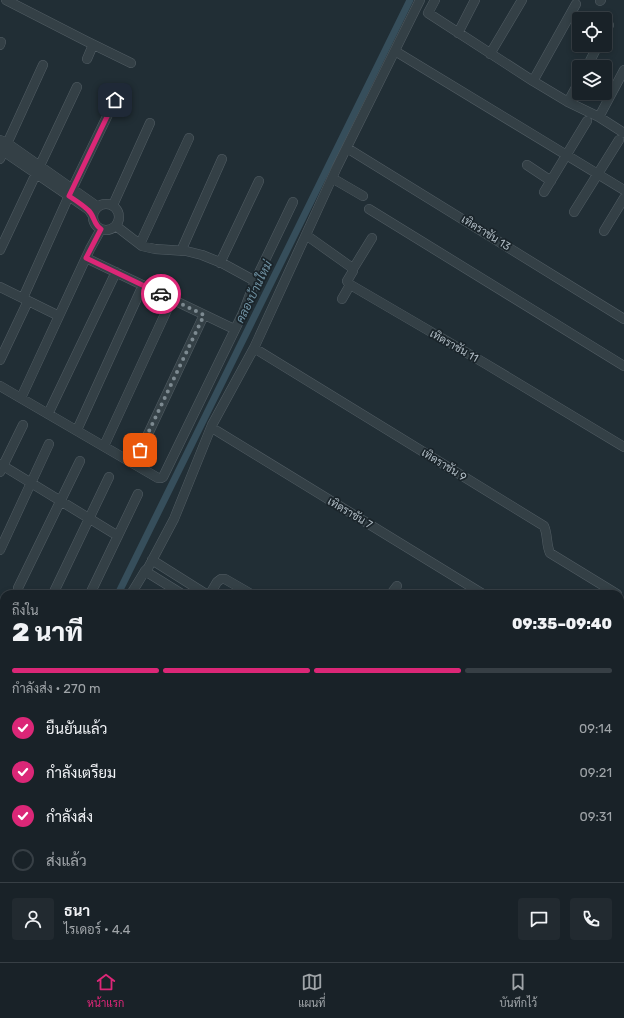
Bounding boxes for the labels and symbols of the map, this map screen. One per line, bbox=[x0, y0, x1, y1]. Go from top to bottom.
pin bbox=[98, 83, 132, 117]
street label: เทิดราชัน 13 bbox=[459, 212, 514, 253]
water label: คลองบ้านใหม่ bbox=[232, 257, 276, 325]
courier bbox=[141, 274, 181, 314]
street label: เทิดราชัน 11 bbox=[428, 326, 481, 365]
pin bbox=[123, 433, 157, 467]
street label: เทิดราชัน 9 bbox=[419, 445, 469, 484]
street label: เทิดราชัน 7 bbox=[325, 494, 376, 532]

